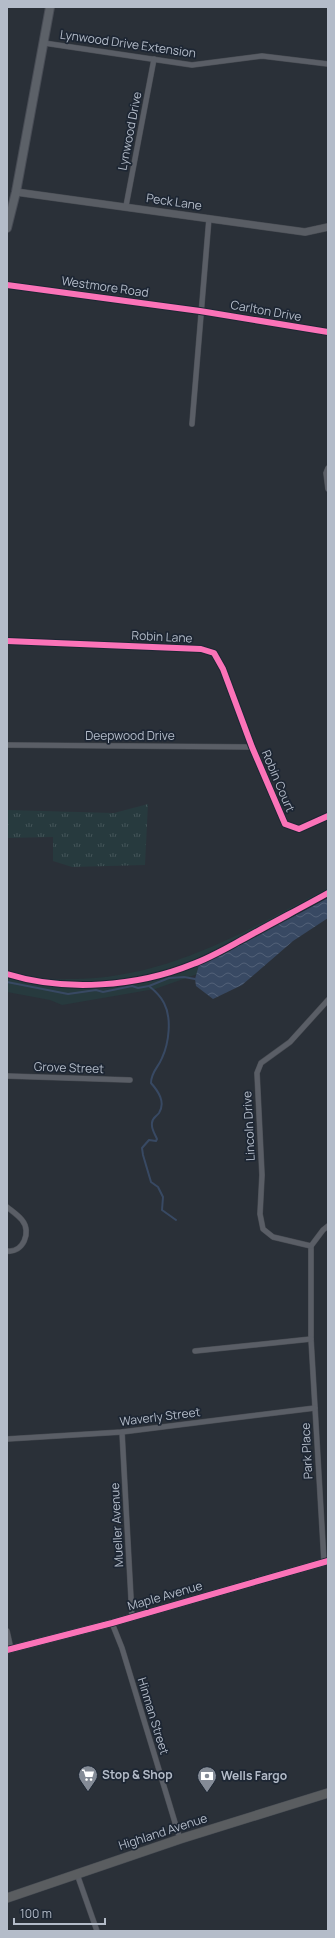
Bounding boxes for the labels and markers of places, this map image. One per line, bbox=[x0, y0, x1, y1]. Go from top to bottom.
supermarket icon: Stop & Shop bbox=[77, 1764, 99, 1792]
bank icon: Wells Fargo bbox=[196, 1765, 218, 1793]
place label: Stop & Shop bbox=[102, 1766, 173, 1783]
place label: Wells Fargo bbox=[221, 1767, 287, 1784]

